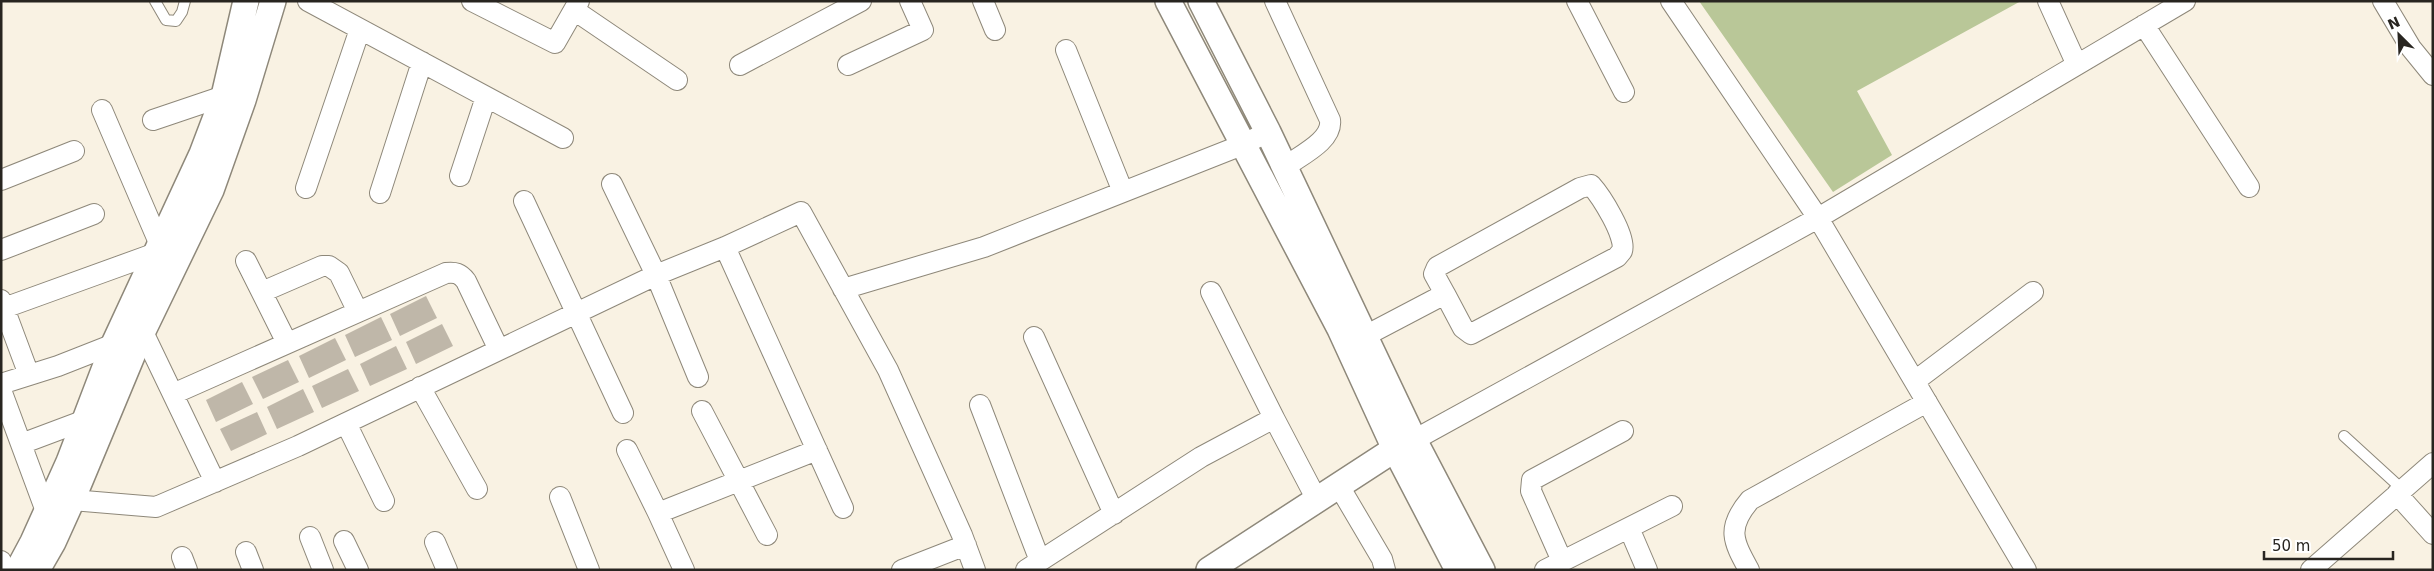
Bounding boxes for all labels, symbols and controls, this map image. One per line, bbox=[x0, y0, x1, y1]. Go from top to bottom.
north arrow bbox=[2374, 10, 2424, 60]
text: N bbox=[2385, 13, 2402, 33]
scale bar bbox=[2264, 528, 2393, 560]
text: 50 m bbox=[2272, 537, 2310, 555]

